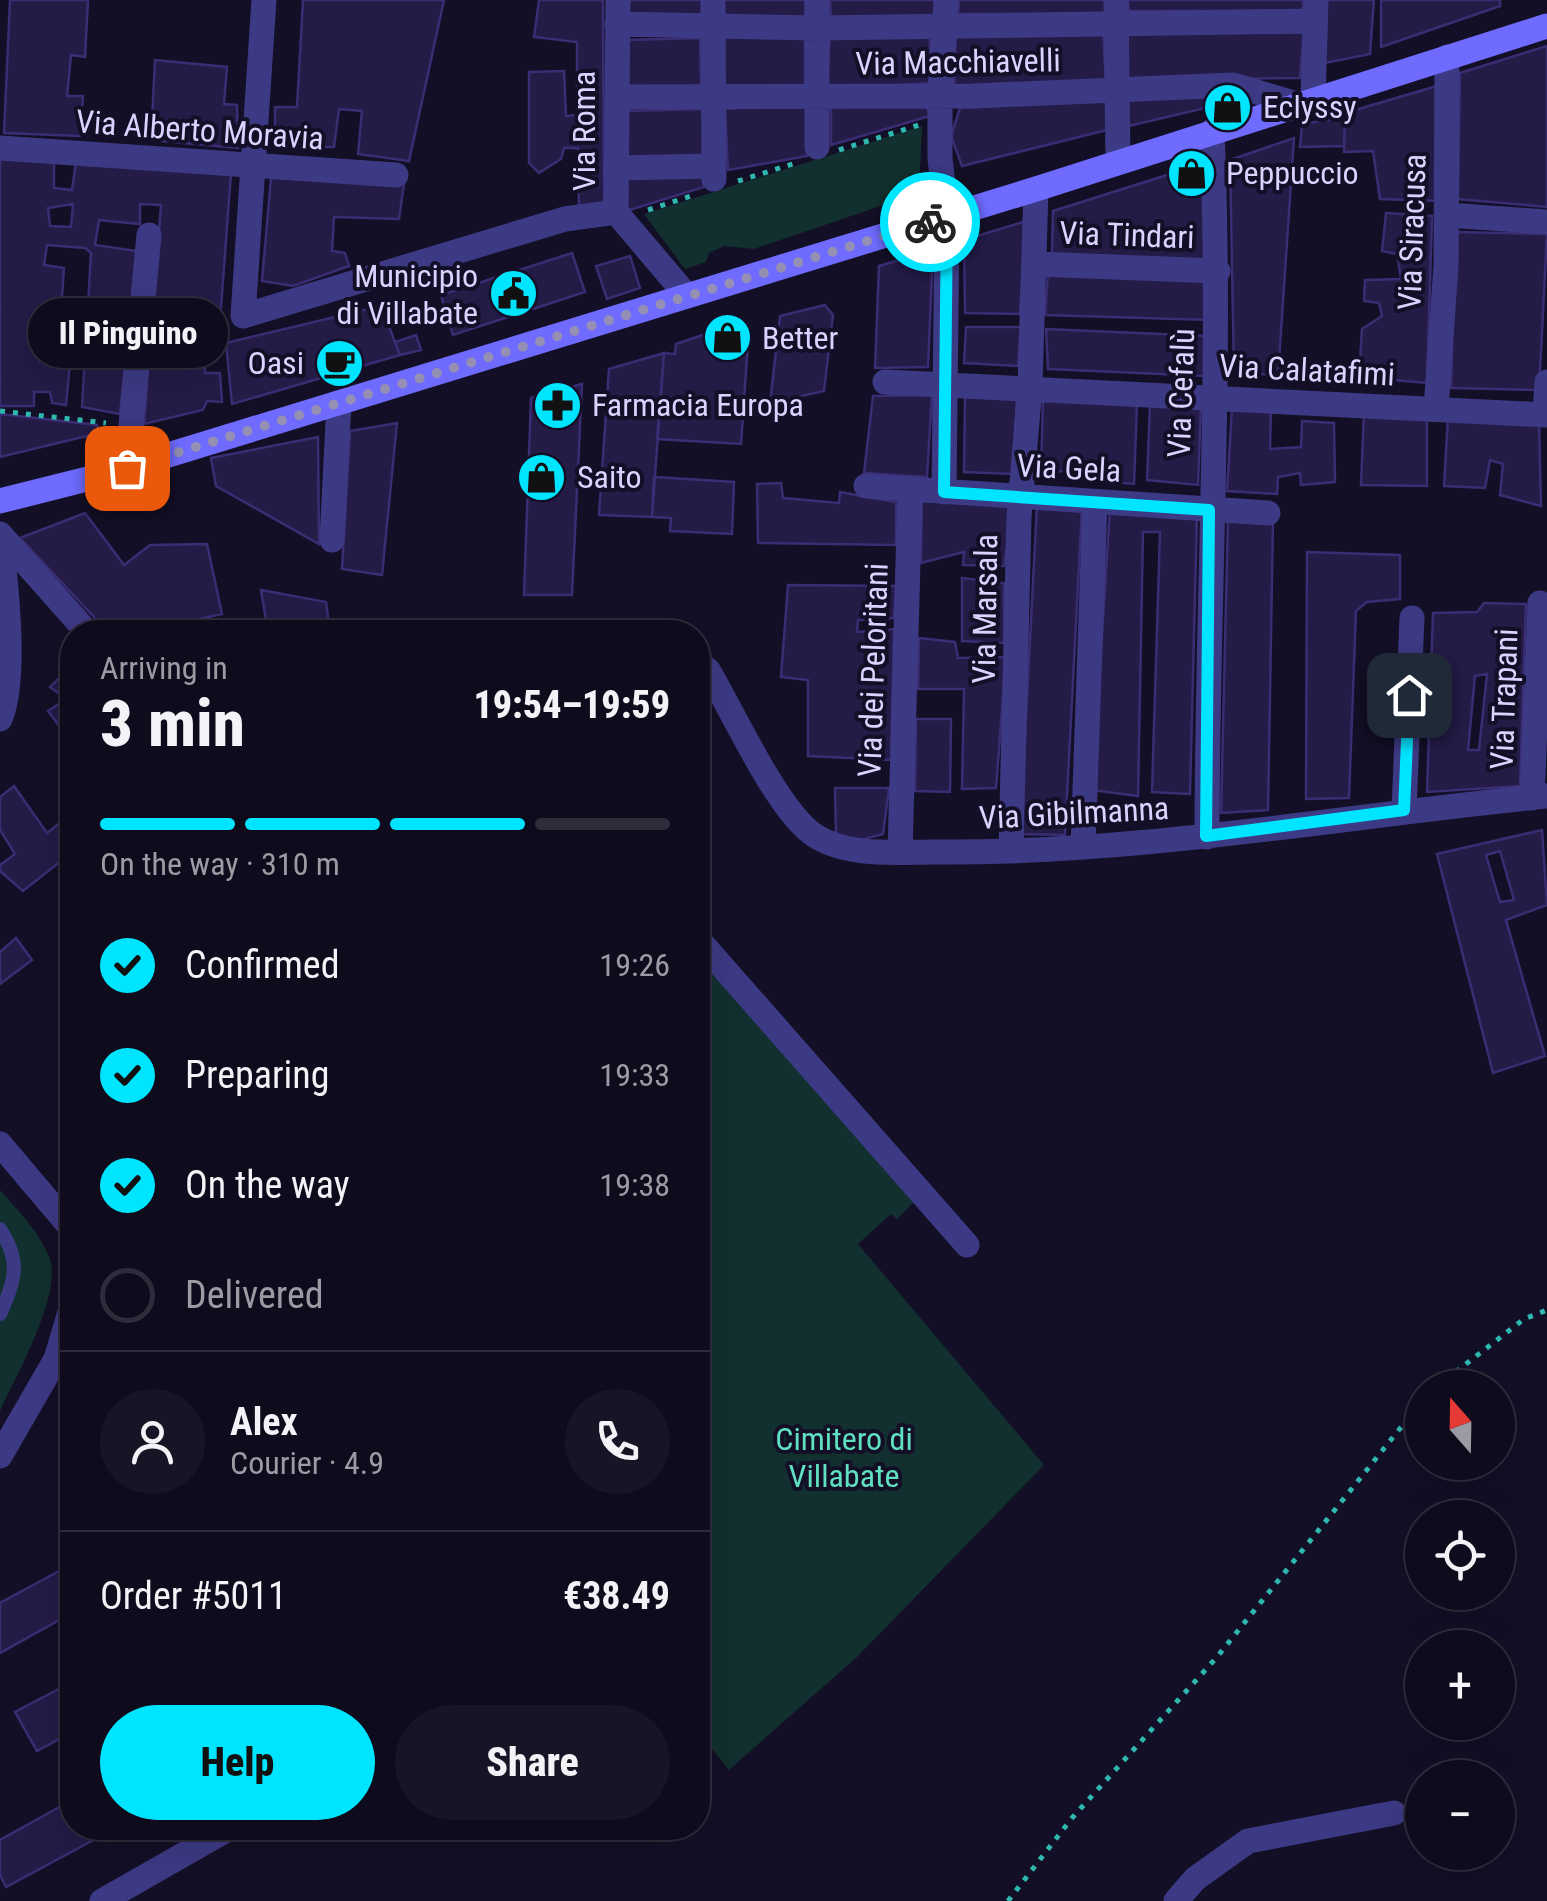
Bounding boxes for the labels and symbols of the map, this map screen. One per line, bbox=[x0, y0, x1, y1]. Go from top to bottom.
street label: Via Macchiavelli bbox=[855, 41, 1061, 83]
street label: Via Roma bbox=[565, 71, 603, 191]
shop icon: Eclyssy bbox=[1202, 81, 1254, 133]
place label: Eclyssy bbox=[1263, 88, 1357, 126]
street label: Via Alberto Moravia bbox=[75, 102, 325, 158]
shop icon: Peppuccio bbox=[1165, 147, 1217, 199]
street label: Via Siracusa bbox=[1390, 153, 1434, 311]
place label: Peppuccio bbox=[1226, 154, 1359, 192]
courier bbox=[880, 172, 980, 272]
street label: Via Tindari bbox=[1059, 214, 1195, 256]
place label: Municipio di Villabate bbox=[337, 257, 478, 332]
public building icon: Municipio di Villabate bbox=[487, 268, 539, 320]
callout: Il Pinguino bbox=[27, 298, 227, 368]
shop icon: Better bbox=[701, 312, 753, 364]
place label: Better bbox=[762, 319, 838, 357]
street label: Via Cefalù bbox=[1160, 328, 1202, 458]
cafe icon: Oasi bbox=[313, 337, 365, 389]
place label: Oasi bbox=[248, 344, 304, 382]
street label: Via Calatafimi bbox=[1218, 346, 1396, 394]
pharmacy icon: Farmacia Europa bbox=[531, 379, 583, 431]
place label: Farmacia Europa bbox=[592, 386, 804, 424]
pin bbox=[85, 426, 170, 511]
street label: Via Gela bbox=[1016, 446, 1122, 490]
shop icon: Saito bbox=[516, 451, 568, 503]
place label: Saito bbox=[577, 458, 641, 496]
street label: Via Marsala bbox=[965, 534, 1005, 684]
street label: Via dei Peloritani bbox=[850, 562, 896, 778]
street label: Via Trapani bbox=[1483, 628, 1525, 770]
pin bbox=[1367, 653, 1452, 738]
street label: Via Gibilmanna bbox=[978, 789, 1170, 837]
north arrow bbox=[1405, 1370, 1515, 1480]
park label: Cimitero di Villabate bbox=[775, 1420, 913, 1495]

